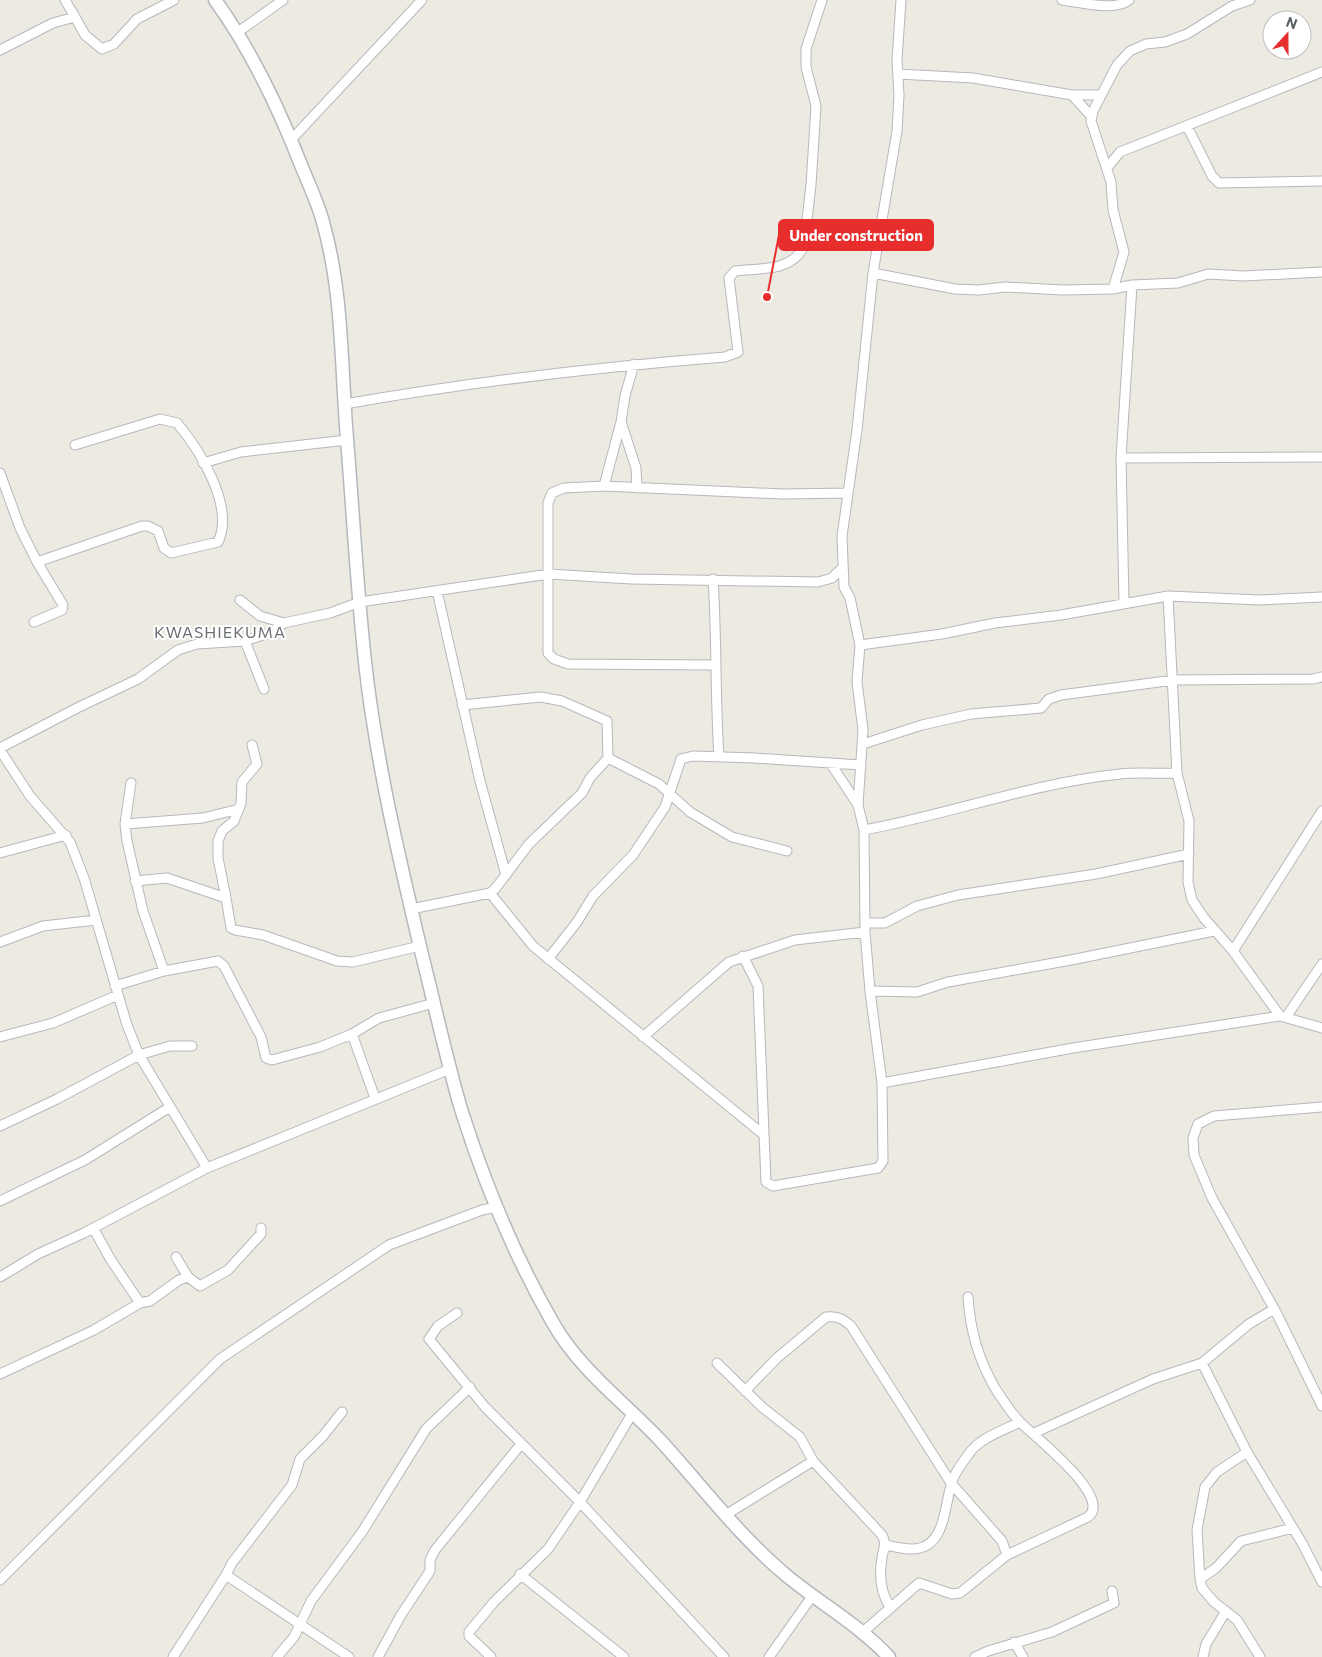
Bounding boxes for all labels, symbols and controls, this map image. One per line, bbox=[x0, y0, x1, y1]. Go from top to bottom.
north arrow bbox=[1262, 10, 1312, 60]
text: N bbox=[1284, 13, 1300, 32]
callout: Under construction bbox=[779, 220, 933, 250]
text: Under construction bbox=[789, 226, 923, 244]
district label: KWASHIEKUMA bbox=[154, 622, 286, 641]

